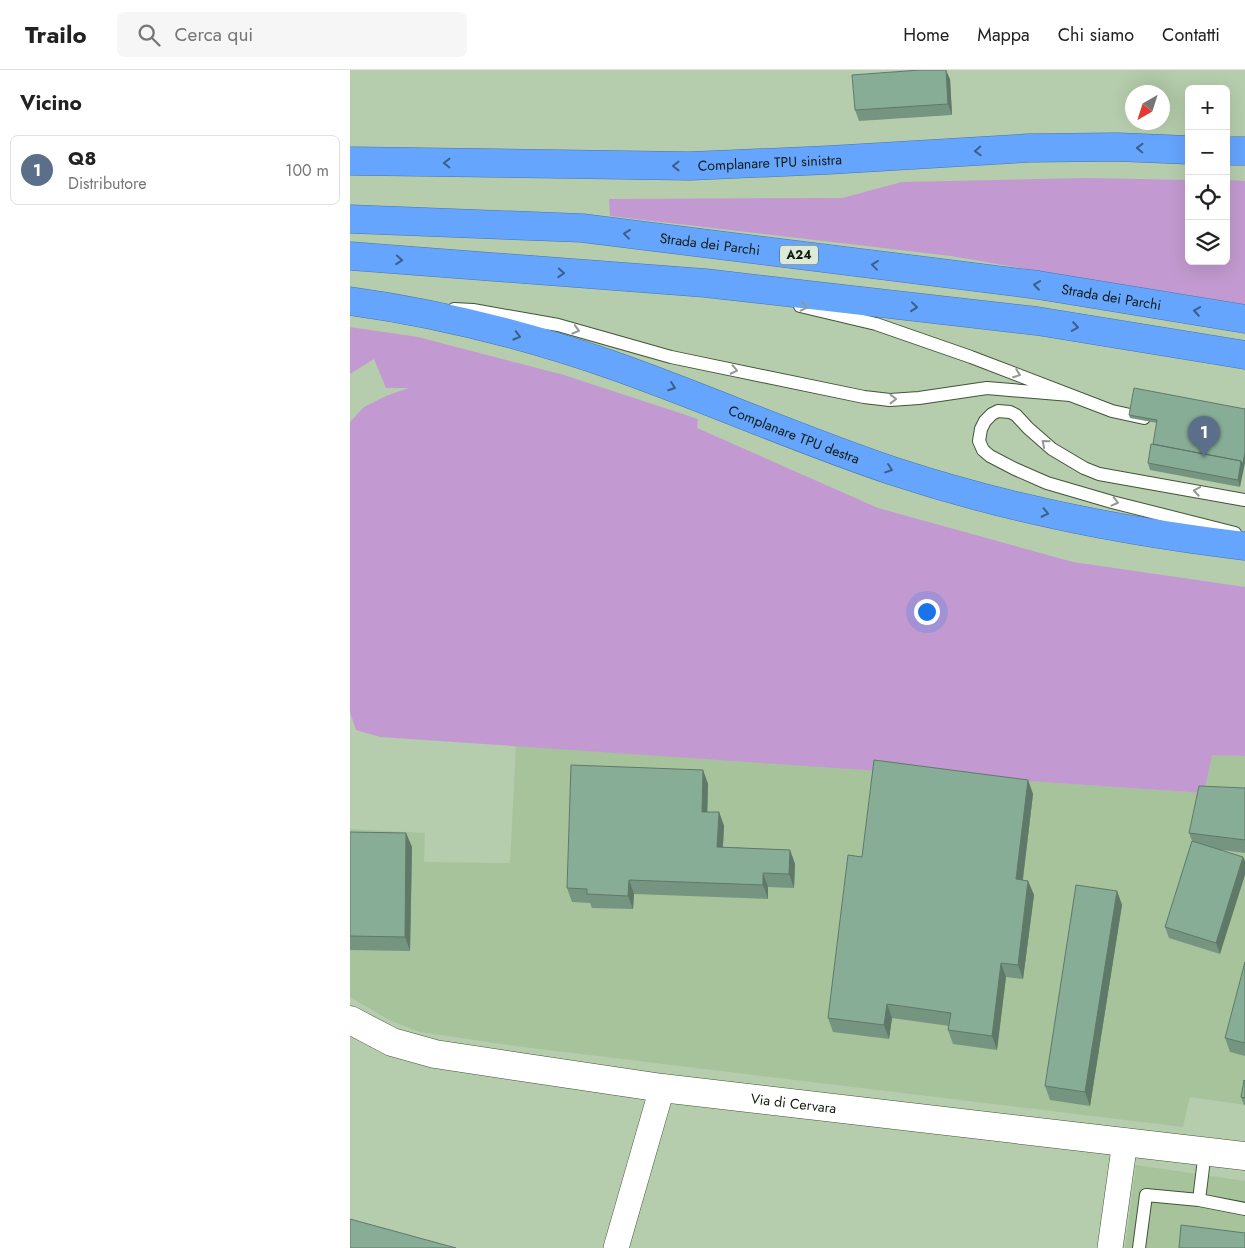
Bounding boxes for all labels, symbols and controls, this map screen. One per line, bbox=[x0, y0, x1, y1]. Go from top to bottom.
search box bbox=[117, 12, 467, 57]
text: Trailo bbox=[25, 17, 87, 52]
icon: search bbox=[135, 21, 163, 49]
text: Cerca qui bbox=[175, 21, 253, 48]
text: Home bbox=[903, 22, 949, 48]
text: Mappa bbox=[977, 22, 1030, 48]
text: Chi siamo bbox=[1058, 22, 1134, 48]
text: Contatti bbox=[1162, 22, 1220, 48]
north arrow bbox=[1125, 85, 1170, 130]
map controls bbox=[1185, 85, 1230, 265]
button: + bbox=[1185, 85, 1230, 130]
text: Vicino bbox=[20, 88, 82, 118]
button: − bbox=[1185, 130, 1230, 175]
one-way arrow bbox=[1136, 143, 1144, 153]
text: Q8 bbox=[68, 145, 96, 172]
one-way arrow bbox=[973, 146, 981, 157]
street label: Complanare TPU sinistra bbox=[697, 149, 843, 176]
one-way arrow bbox=[442, 158, 450, 169]
text: 1 bbox=[33, 159, 41, 182]
text: 100 m bbox=[285, 159, 329, 182]
one-way arrow bbox=[671, 161, 679, 171]
text: Distributore bbox=[68, 172, 147, 195]
button: locate bbox=[1185, 175, 1230, 220]
button: layers bbox=[1185, 220, 1230, 265]
street label: Strada dei Parchi bbox=[659, 228, 761, 260]
one-way arrow bbox=[623, 229, 631, 240]
road number: A24 bbox=[780, 246, 818, 264]
one-way arrow bbox=[395, 254, 403, 265]
one-way arrow bbox=[871, 260, 880, 270]
one-way arrow bbox=[557, 267, 565, 278]
street label: Strada dei Parchi bbox=[1060, 279, 1163, 315]
one-way arrow bbox=[1032, 280, 1040, 291]
one-way arrow bbox=[799, 301, 808, 312]
one-way arrow bbox=[910, 301, 918, 312]
one-way arrow bbox=[1193, 307, 1201, 317]
one-way arrow bbox=[1071, 321, 1079, 332]
one-way arrow bbox=[572, 324, 580, 334]
one-way arrow bbox=[513, 331, 521, 341]
one-way arrow bbox=[729, 364, 738, 374]
one-way arrow bbox=[1012, 368, 1021, 378]
one-way arrow bbox=[667, 381, 675, 391]
one-way arrow bbox=[890, 394, 897, 404]
street label: Complanare TPU destra bbox=[725, 400, 862, 469]
pin: 1 bbox=[1188, 416, 1220, 457]
one-way arrow bbox=[1042, 440, 1051, 448]
one-way arrow bbox=[884, 463, 893, 473]
one-way arrow bbox=[1193, 487, 1201, 497]
one-way arrow bbox=[1111, 497, 1119, 507]
one-way arrow bbox=[1041, 507, 1050, 518]
your location bbox=[914, 599, 940, 625]
street label: Via di Cervara bbox=[750, 1088, 837, 1118]

